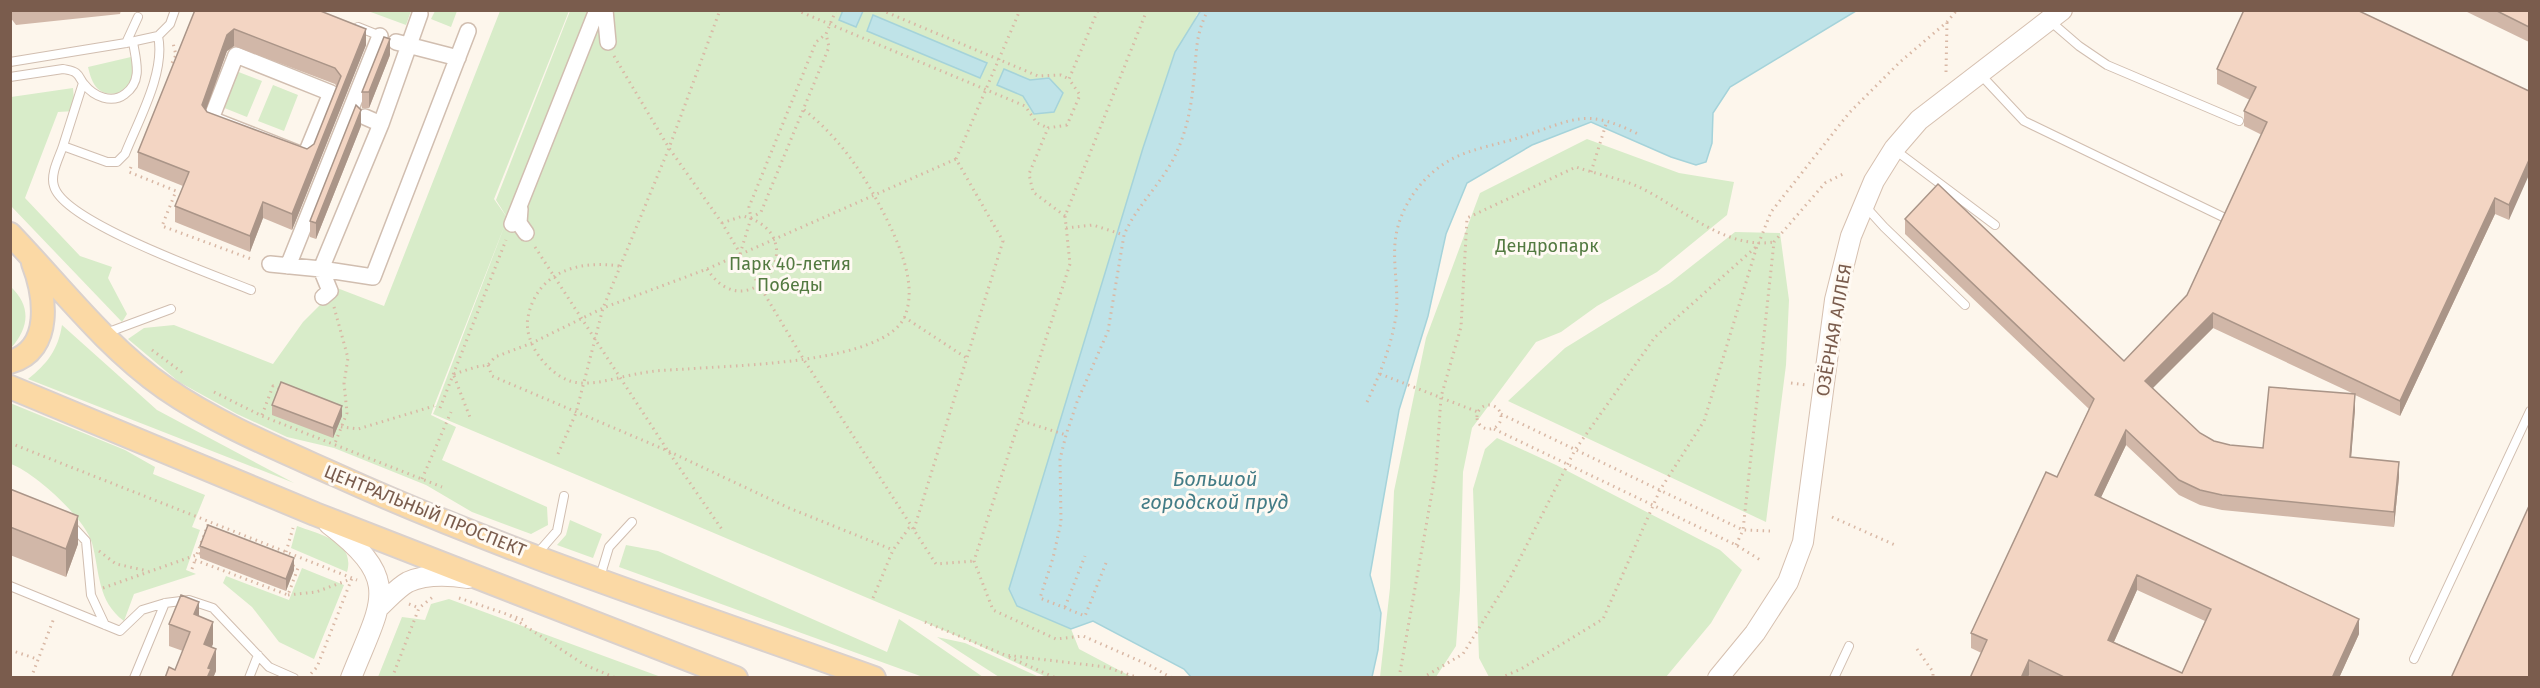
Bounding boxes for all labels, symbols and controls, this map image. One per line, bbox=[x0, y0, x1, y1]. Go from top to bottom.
park label: Дендропарк bbox=[1494, 235, 1599, 257]
park label: Парк 40-летия Победы bbox=[729, 253, 851, 296]
street label: ОЗЁРНАЯ АЛЛЕЯ bbox=[1812, 262, 1856, 398]
street label: ЦЕНТРАЛЬНЫЙ ПРОСПЕКТ bbox=[321, 460, 530, 562]
water label: Большой городской пруд bbox=[1141, 467, 1289, 514]

